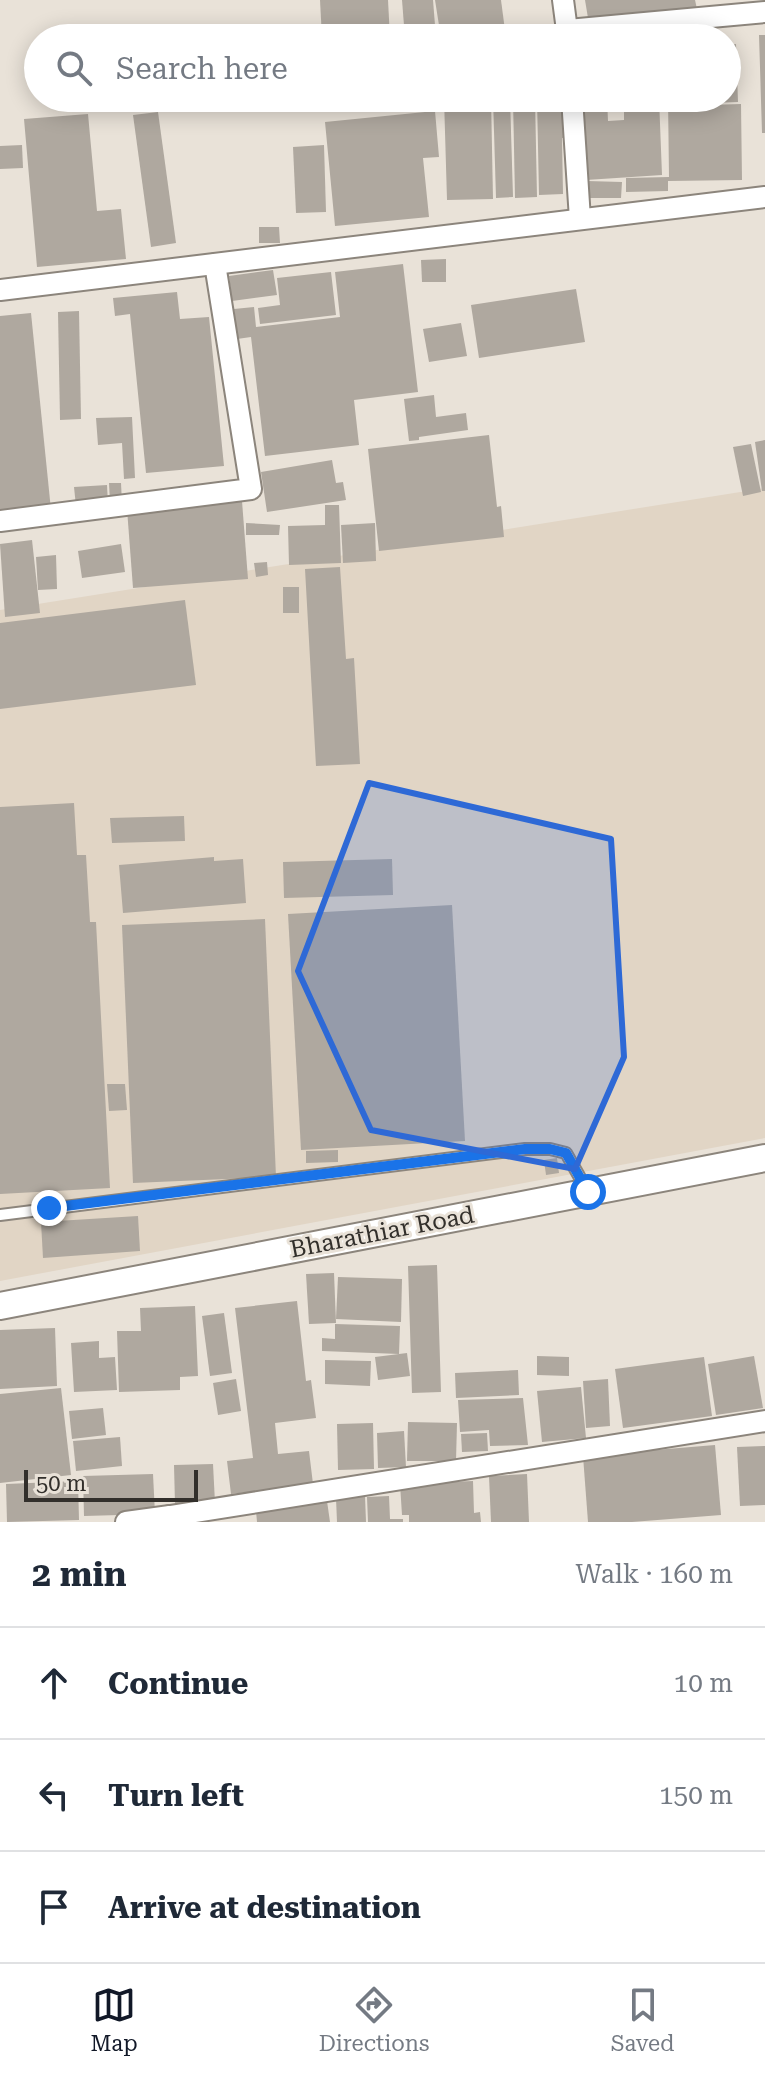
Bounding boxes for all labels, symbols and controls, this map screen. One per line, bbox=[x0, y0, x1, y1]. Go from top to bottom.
search box bbox=[24, 24, 741, 112]
icon: search bbox=[52, 46, 96, 90]
text: Search here bbox=[116, 51, 288, 86]
route start bbox=[570, 1174, 606, 1210]
route end bbox=[31, 1190, 67, 1226]
street label: Bharathiar Road bbox=[288, 1200, 476, 1264]
scale bar bbox=[24, 1466, 198, 1502]
text: 50 m bbox=[36, 1471, 86, 1496]
text: 2 min bbox=[32, 1554, 127, 1594]
text: Walk · 160 m bbox=[575, 1559, 733, 1589]
icon: ahead bbox=[32, 1661, 76, 1705]
text: Continue bbox=[108, 1666, 248, 1701]
text: 10 m bbox=[674, 1668, 733, 1698]
icon: left bbox=[32, 1773, 76, 1817]
text: Turn left bbox=[108, 1778, 244, 1813]
text: 150 m bbox=[659, 1780, 733, 1810]
icon: arrive bbox=[32, 1885, 76, 1929]
text: Arrive at destination bbox=[108, 1890, 421, 1925]
tab: Map bbox=[91, 1983, 138, 2056]
tab: Directions bbox=[319, 1983, 429, 2056]
tab: Saved bbox=[611, 1983, 674, 2056]

